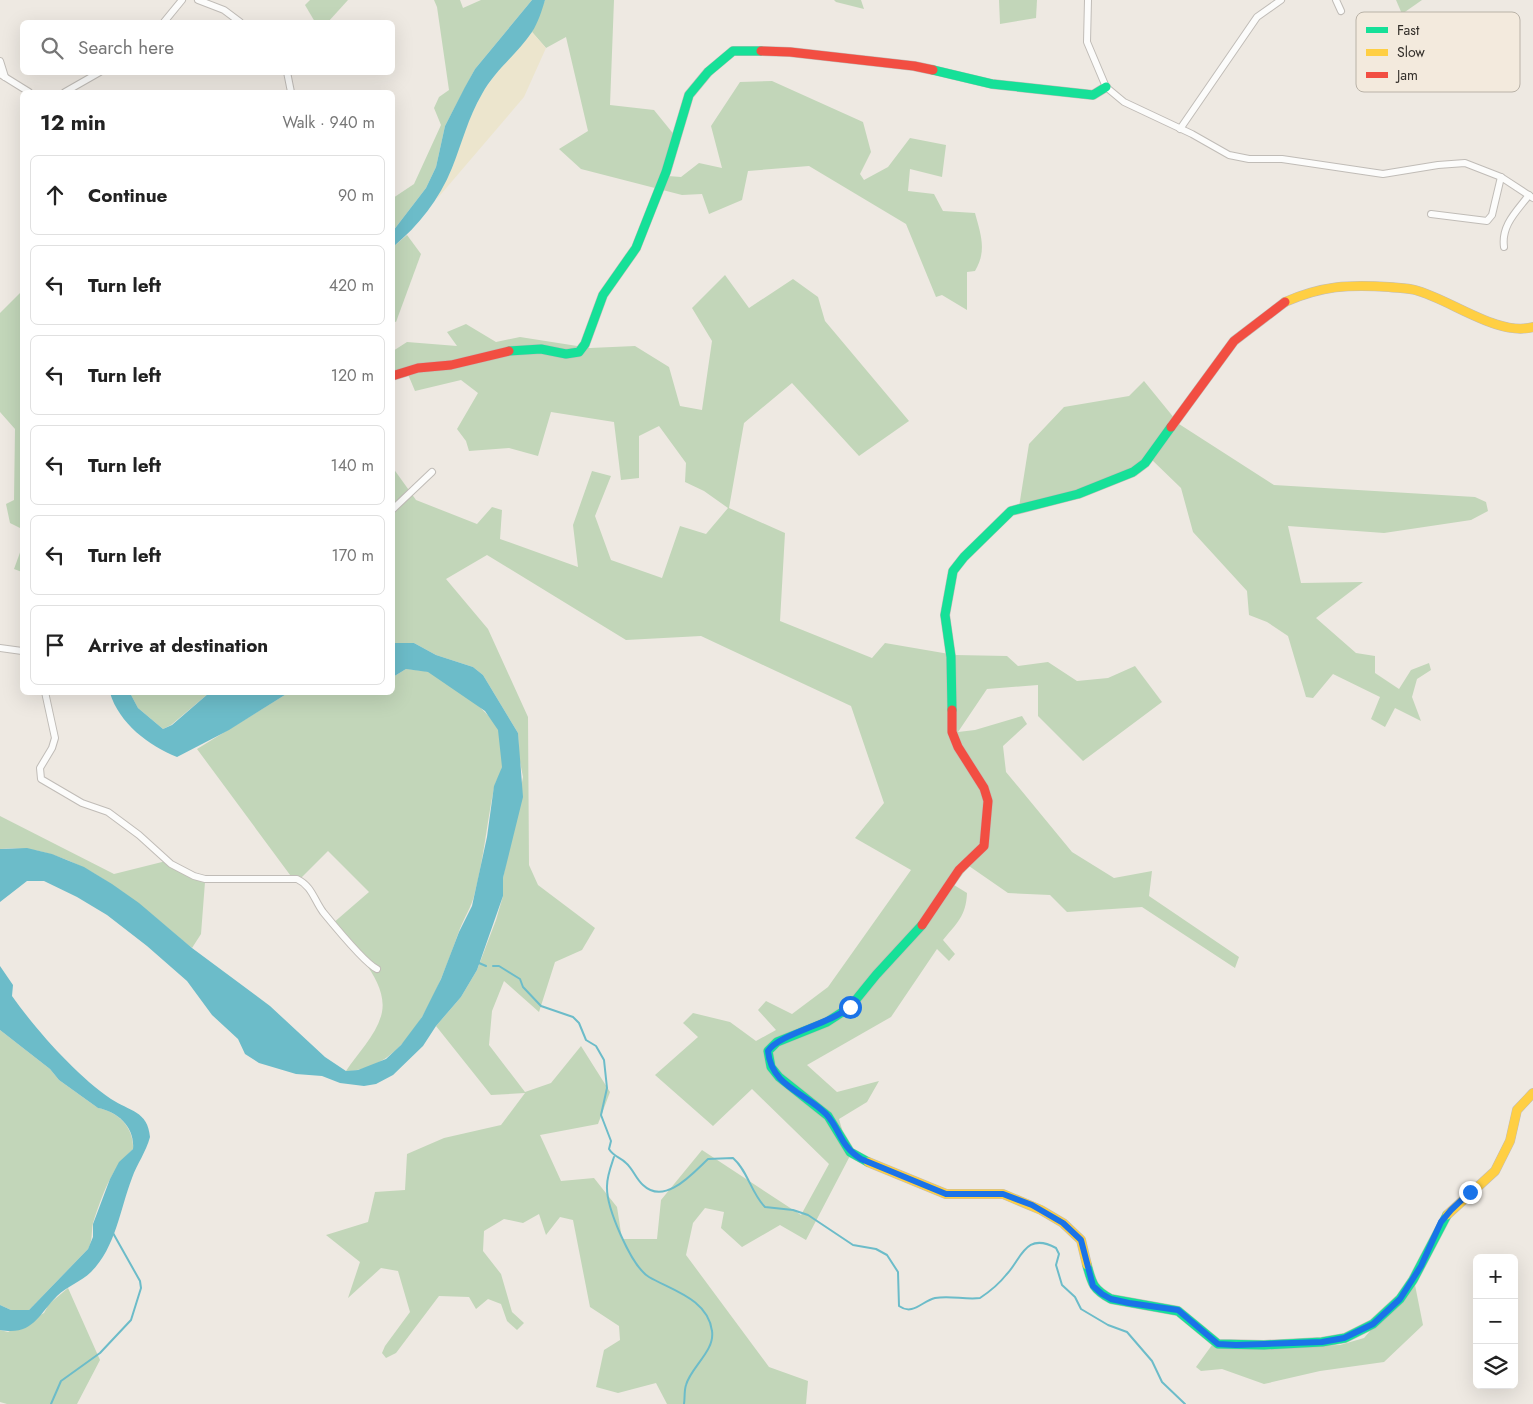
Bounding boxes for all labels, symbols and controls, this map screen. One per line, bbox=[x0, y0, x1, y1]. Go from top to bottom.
legend bbox=[1356, 12, 1520, 92]
search box bbox=[20, 20, 395, 75]
text: Fast bbox=[1397, 20, 1420, 40]
icon: search bbox=[38, 34, 66, 62]
text: Search here bbox=[78, 34, 174, 61]
text: Slow bbox=[1397, 42, 1425, 62]
text: Jam bbox=[1395, 65, 1418, 85]
text: 12 min bbox=[40, 108, 106, 138]
text: Walk · 940 m bbox=[283, 111, 375, 134]
icon: ahead bbox=[41, 181, 69, 209]
text: Continue bbox=[88, 182, 167, 209]
text: 90 m bbox=[338, 184, 374, 207]
icon: left bbox=[41, 271, 69, 299]
text: Turn left bbox=[88, 272, 161, 299]
text: 420 m bbox=[329, 274, 374, 297]
icon: left bbox=[41, 361, 69, 389]
text: Turn left bbox=[88, 362, 161, 389]
text: 120 m bbox=[331, 364, 374, 387]
icon: left bbox=[41, 451, 69, 479]
text: Turn left bbox=[88, 452, 161, 479]
text: 140 m bbox=[331, 454, 374, 477]
icon: left bbox=[41, 541, 69, 569]
text: Turn left bbox=[88, 542, 161, 569]
text: 170 m bbox=[332, 544, 374, 567]
icon: arrive bbox=[41, 631, 69, 659]
text: Arrive at destination bbox=[88, 632, 268, 659]
route start bbox=[839, 996, 862, 1019]
route end bbox=[1459, 1181, 1482, 1204]
map controls bbox=[1473, 1254, 1518, 1389]
button: + bbox=[1473, 1254, 1518, 1299]
button: − bbox=[1473, 1299, 1518, 1344]
button: layers bbox=[1473, 1344, 1518, 1389]

